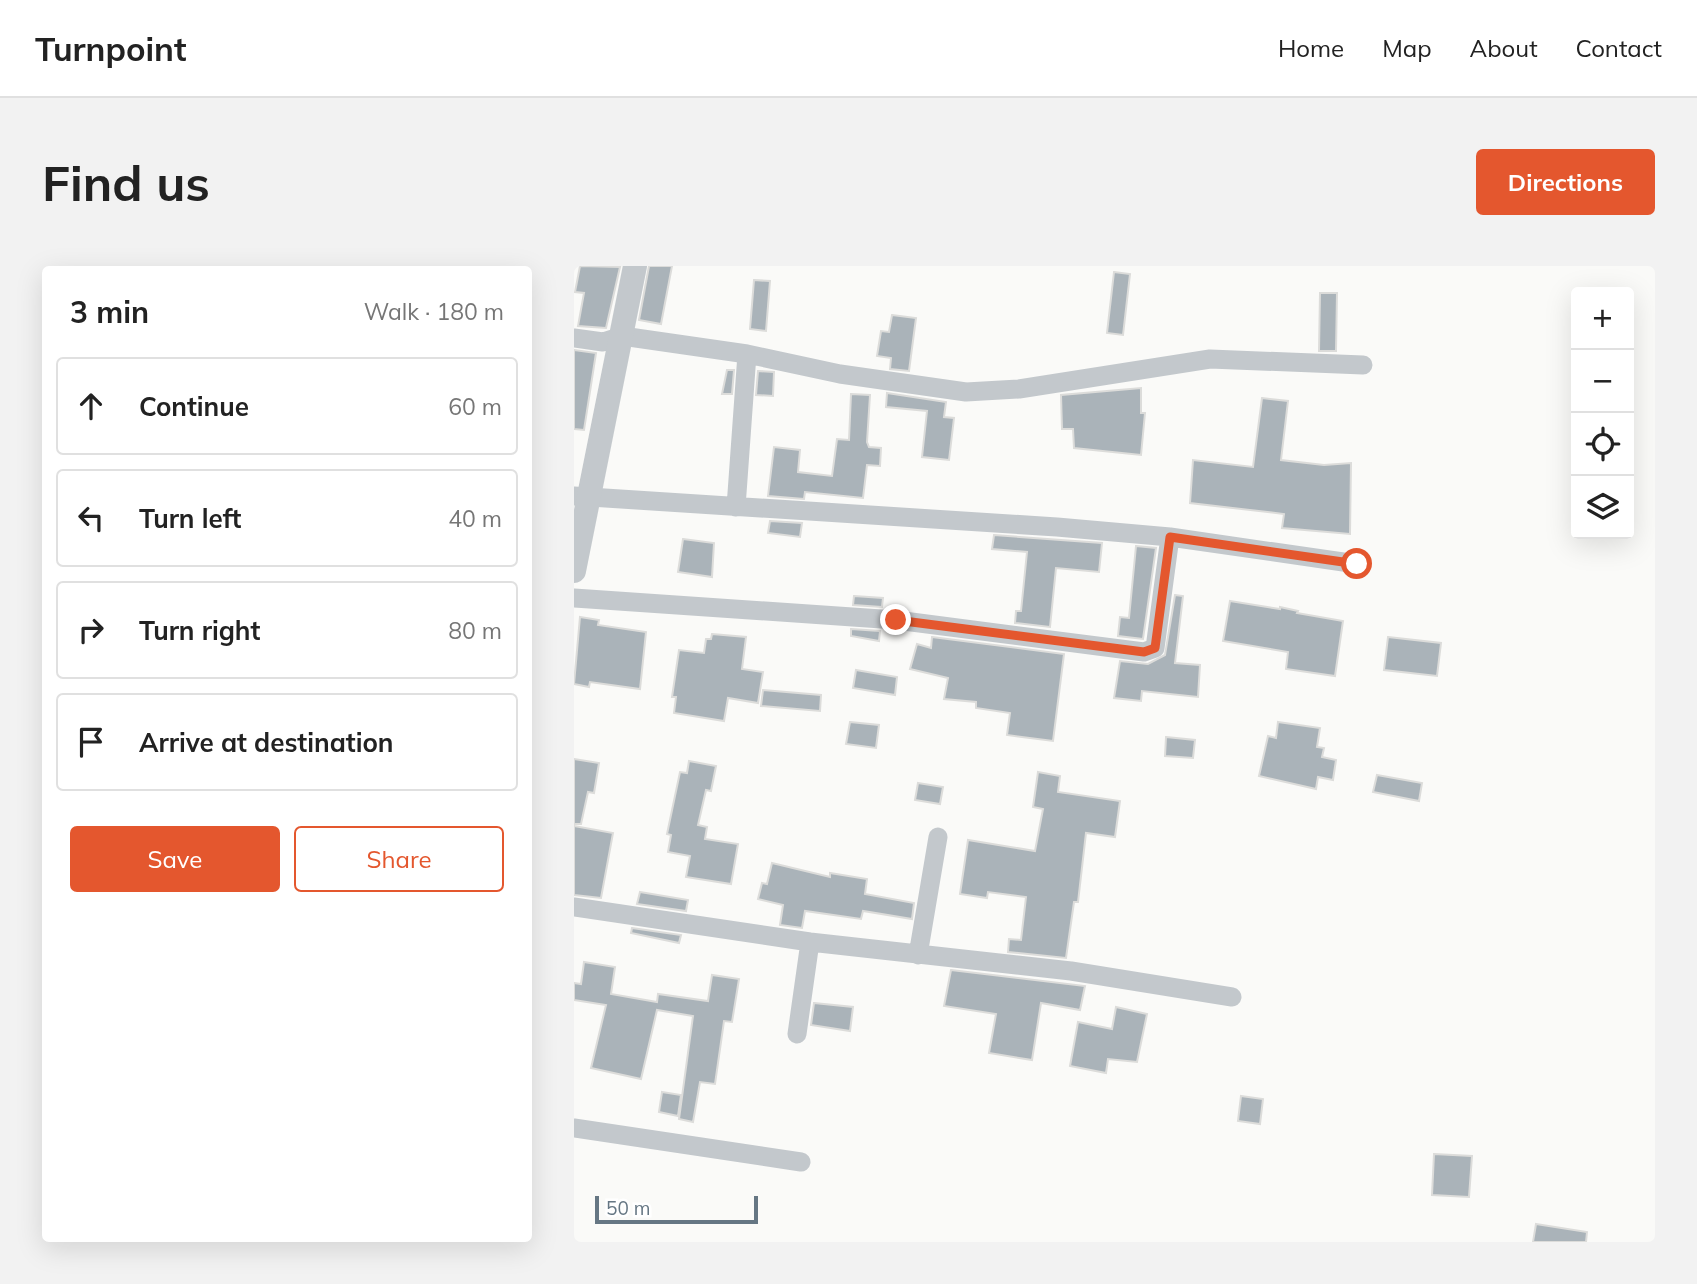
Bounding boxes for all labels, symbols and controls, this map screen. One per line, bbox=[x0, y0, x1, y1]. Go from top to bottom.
text: Turnpoint bbox=[35, 28, 187, 69]
text: Home bbox=[1278, 33, 1344, 63]
text: Map bbox=[1382, 33, 1432, 63]
text: About bbox=[1470, 33, 1538, 63]
text: Contact bbox=[1576, 33, 1662, 63]
button: Directions bbox=[1476, 149, 1655, 215]
text: Find us bbox=[42, 152, 210, 213]
map controls bbox=[1571, 287, 1634, 539]
button: + bbox=[1571, 287, 1634, 350]
text: 3 min bbox=[70, 293, 149, 331]
text: Walk · 180 m bbox=[364, 297, 504, 326]
button: − bbox=[1571, 350, 1634, 413]
icon: ahead bbox=[72, 387, 110, 425]
text: Continue bbox=[139, 390, 249, 423]
text: 60 m bbox=[448, 392, 502, 421]
button: locate bbox=[1571, 413, 1634, 476]
button: layers bbox=[1571, 476, 1634, 539]
icon: left bbox=[72, 499, 110, 537]
text: Turn left bbox=[139, 502, 241, 535]
text: 40 m bbox=[448, 504, 502, 533]
route start bbox=[1341, 548, 1372, 579]
route end bbox=[880, 604, 911, 635]
icon: right bbox=[72, 611, 110, 649]
text: Turn right bbox=[139, 614, 260, 647]
text: 80 m bbox=[448, 616, 502, 645]
icon: arrive bbox=[72, 723, 110, 761]
text: Arrive at destination bbox=[139, 726, 394, 759]
button: Save bbox=[70, 826, 280, 892]
button: Share bbox=[294, 826, 504, 892]
scale bar bbox=[595, 1193, 758, 1225]
text: 50 m bbox=[606, 1196, 650, 1220]

